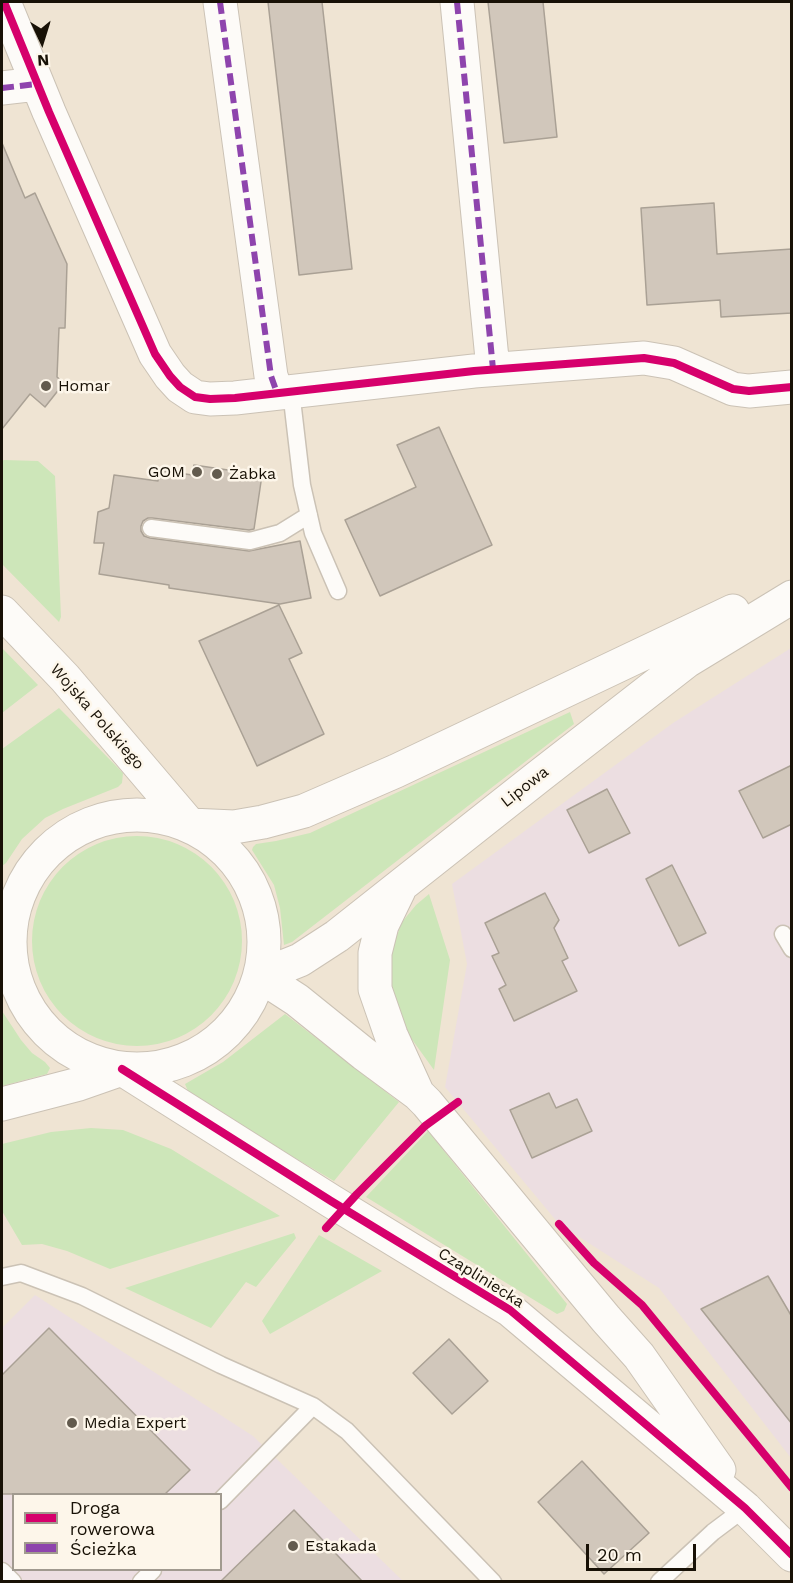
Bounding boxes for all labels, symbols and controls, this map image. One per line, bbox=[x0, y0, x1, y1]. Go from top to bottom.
north arrow bbox=[12, 12, 72, 72]
text: N bbox=[37, 51, 50, 70]
place label: Homar bbox=[58, 376, 110, 396]
marker: Homar bbox=[39, 379, 53, 393]
place label: GOM bbox=[148, 462, 185, 482]
place label: Żabka bbox=[229, 464, 276, 484]
marker: GOM bbox=[190, 465, 204, 479]
marker: Żabka bbox=[210, 467, 224, 481]
street label: Wojska Polskiego bbox=[46, 660, 148, 774]
street label: Lipowa bbox=[497, 762, 553, 812]
street label: Czapliniecka bbox=[434, 1244, 528, 1312]
place label: Media Expert bbox=[84, 1413, 186, 1433]
marker: Media Expert bbox=[65, 1416, 79, 1430]
legend bbox=[12, 1493, 222, 1571]
text: Droga rowerowa bbox=[70, 1497, 155, 1539]
scale bar bbox=[589, 1532, 698, 1570]
place label: Estakada bbox=[305, 1536, 376, 1556]
text: Ścieżka bbox=[70, 1538, 137, 1559]
marker: Estakada bbox=[286, 1539, 300, 1553]
text: 20 m bbox=[597, 1544, 642, 1565]

